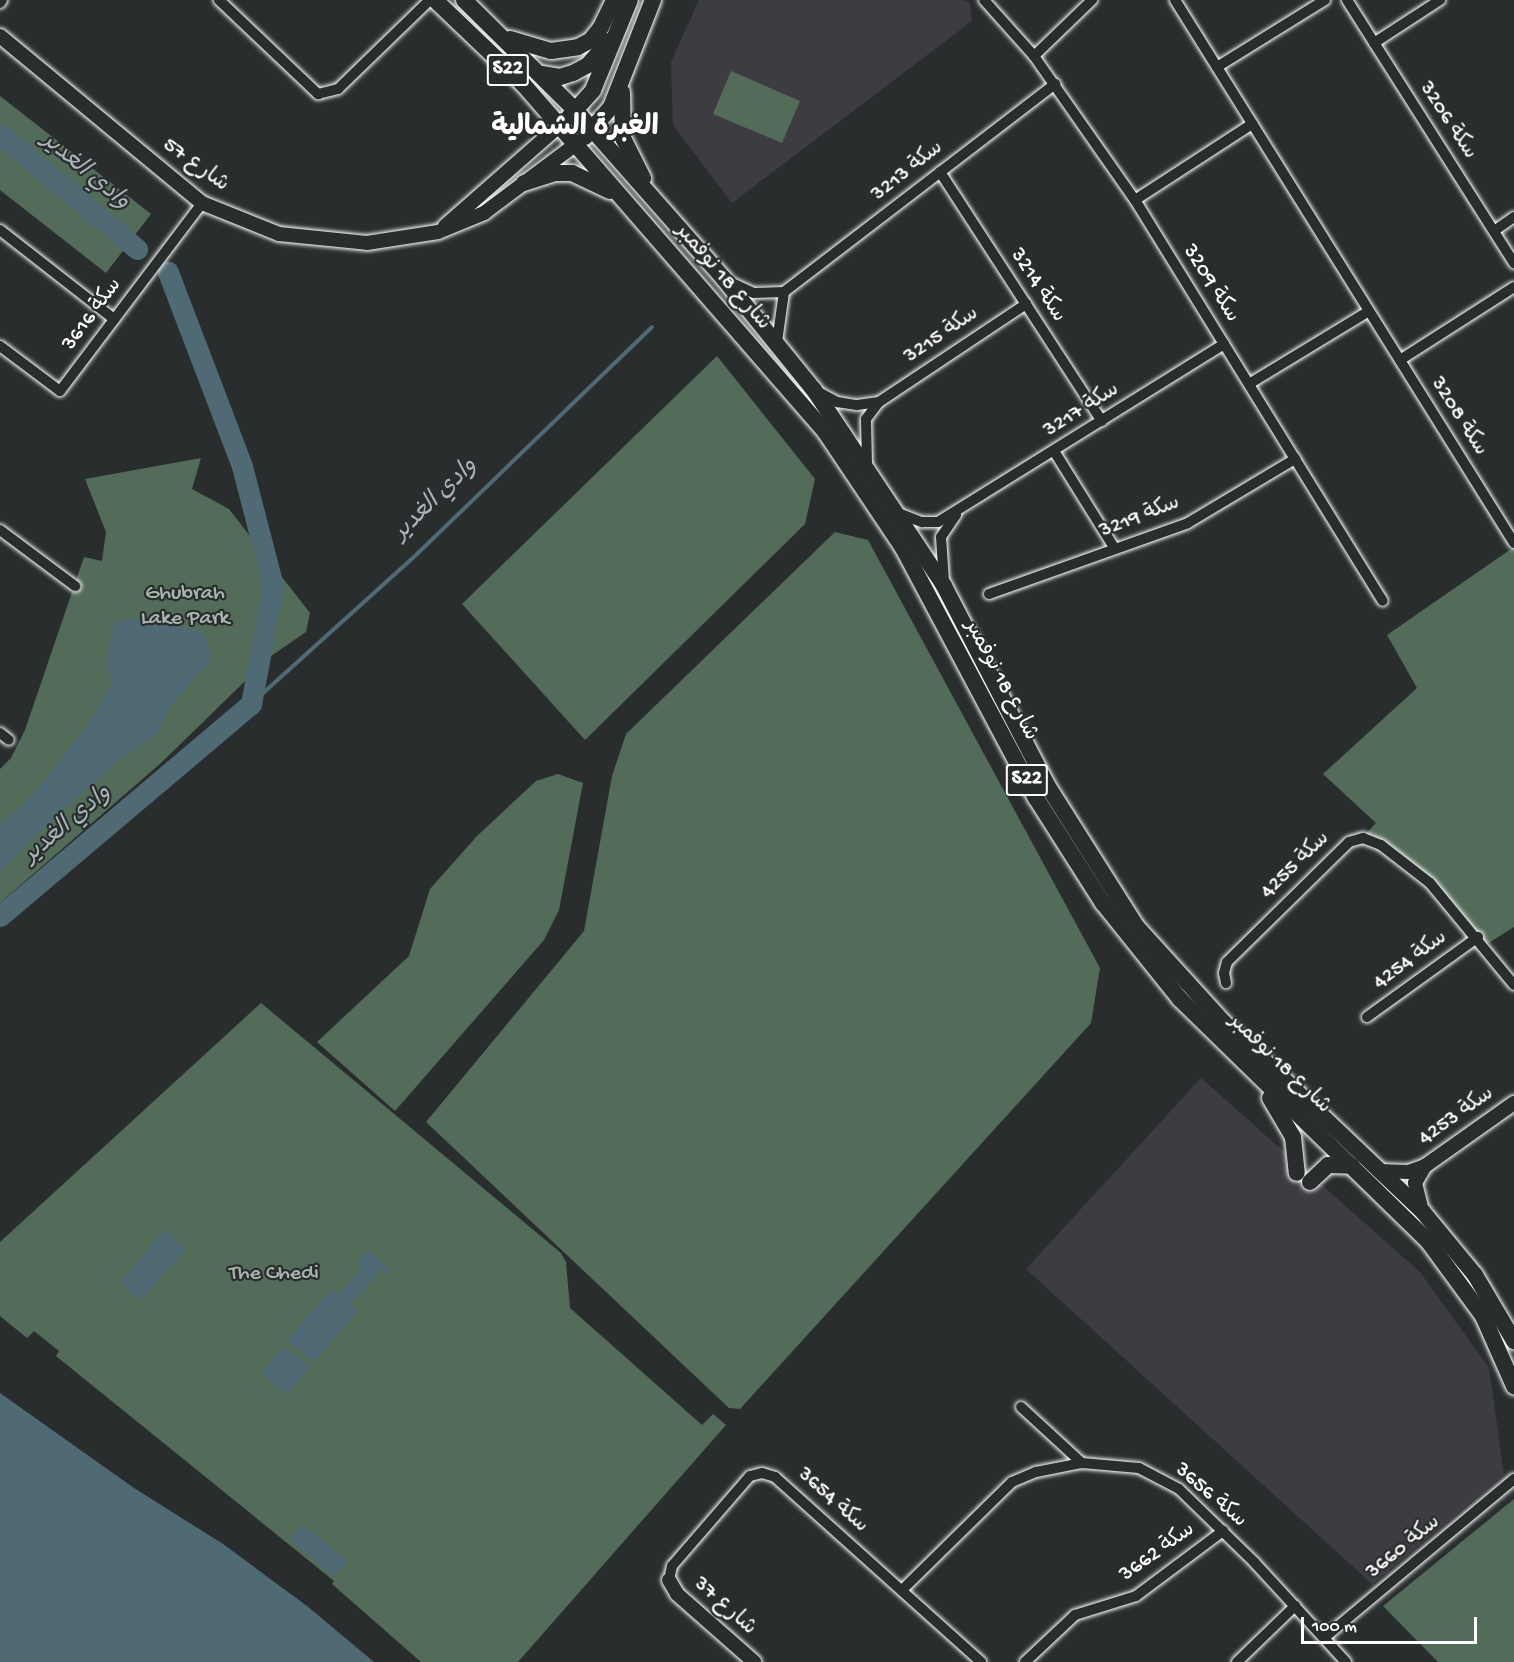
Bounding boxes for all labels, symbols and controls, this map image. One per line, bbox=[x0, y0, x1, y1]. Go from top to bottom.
road number: S22 bbox=[486, 52, 530, 88]
street label: سكة 3206 bbox=[1412, 77, 1482, 165]
district label: الغبرة الشمالية bbox=[491, 112, 659, 146]
water label: وادي الغدير bbox=[35, 127, 135, 217]
street label: شارع 57 bbox=[157, 133, 233, 199]
street label: سكة 3213 bbox=[867, 136, 949, 208]
street label: شارع 18 نوفمبر bbox=[668, 219, 776, 337]
street label: سكة 3209 bbox=[1176, 240, 1244, 328]
street label: سكة 3214 bbox=[1003, 244, 1071, 328]
street label: سكة 3616 bbox=[57, 273, 129, 357]
street label: سكة 3215 bbox=[900, 301, 984, 371]
street label: سكة 3208 bbox=[1423, 372, 1493, 462]
street label: سكة 3217 bbox=[1039, 377, 1125, 445]
water label: وادي الغدير bbox=[388, 453, 484, 547]
street label: سكة 3219 bbox=[1096, 491, 1184, 545]
park label: Ghubrah Lake Park bbox=[141, 581, 229, 632]
street label: شارع 18 نوفمبر bbox=[957, 616, 1043, 746]
road number: S22 bbox=[1004, 762, 1050, 798]
water label: وادي الغدير bbox=[18, 780, 118, 870]
street label: سكة 4255 bbox=[1256, 827, 1336, 905]
street label: سكة 4254 bbox=[1369, 925, 1453, 997]
street label: شارع 18 نوفمبر bbox=[1222, 1009, 1336, 1121]
street label: سكة 4253 bbox=[1414, 1082, 1500, 1152]
park label: The Chedi bbox=[229, 1262, 319, 1288]
street label: سكة 3656 bbox=[1168, 1457, 1252, 1535]
street label: سكة 3654 bbox=[791, 1462, 873, 1540]
street label: سكة 3660 bbox=[1361, 1510, 1447, 1586]
street label: سكة 3662 bbox=[1115, 1517, 1201, 1589]
street label: شارع 37 bbox=[687, 1572, 761, 1642]
scale bar bbox=[1304, 1605, 1480, 1643]
text: 100 m bbox=[1312, 1617, 1357, 1638]

